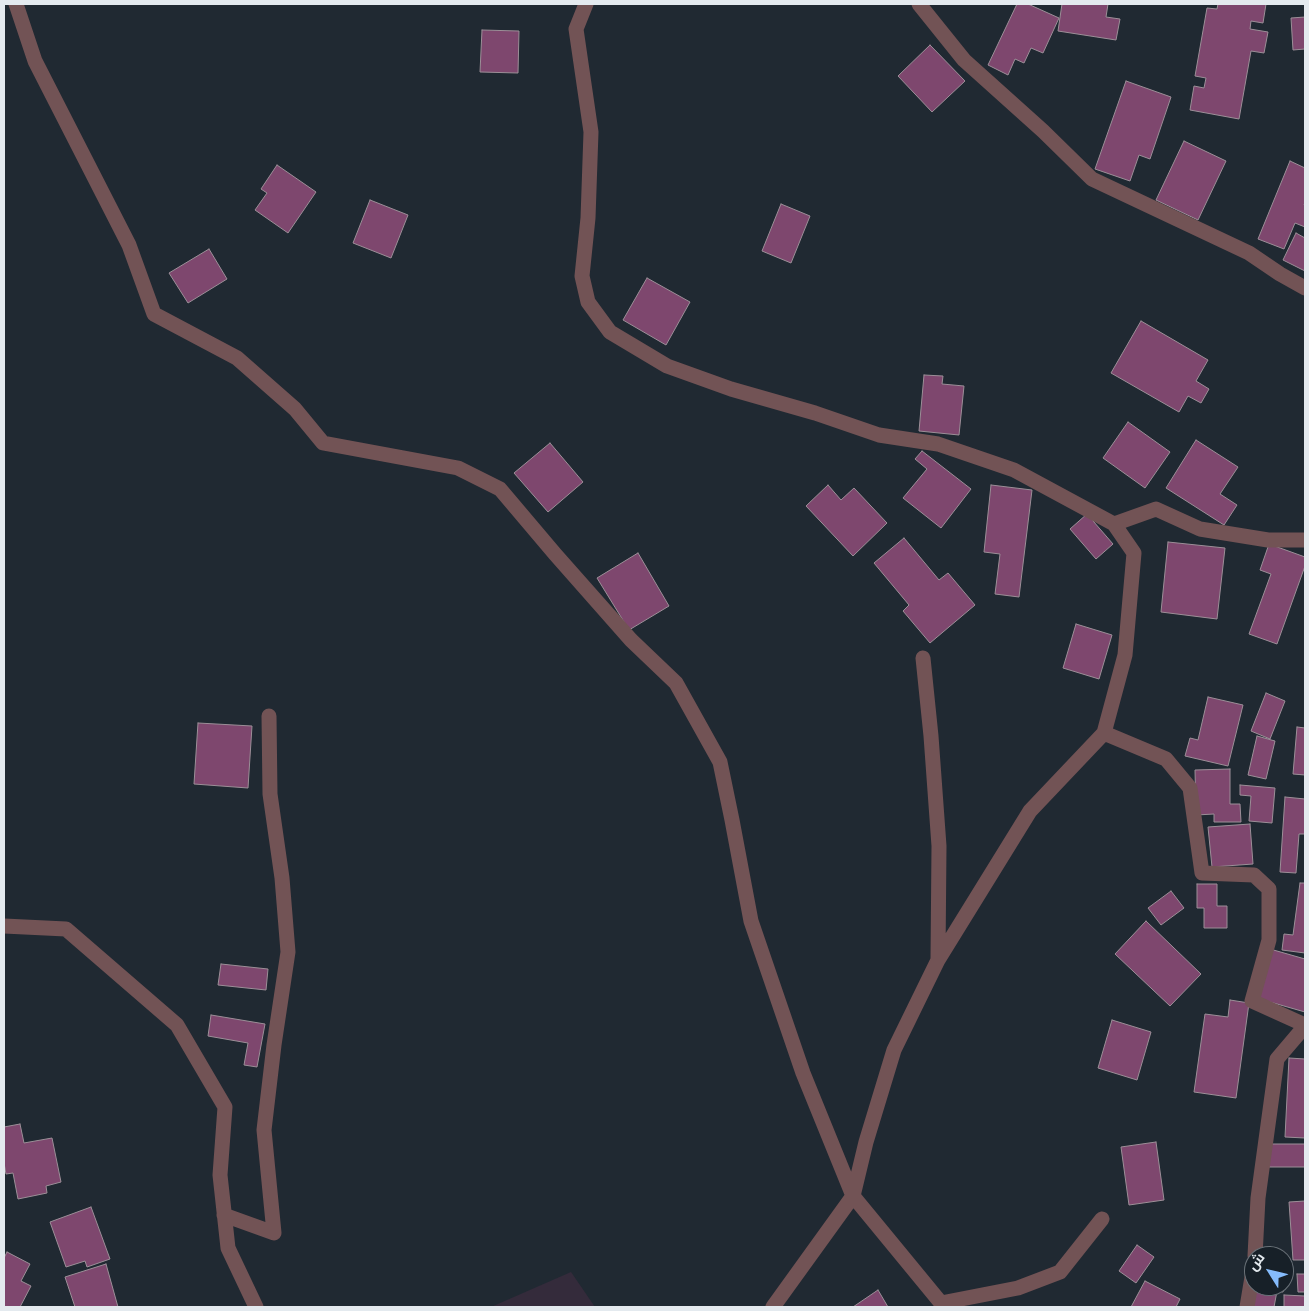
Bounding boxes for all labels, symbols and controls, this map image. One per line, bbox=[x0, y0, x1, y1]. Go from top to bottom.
north arrow bbox=[1244, 1246, 1294, 1296]
text: ش bbox=[1245, 1250, 1269, 1275]

